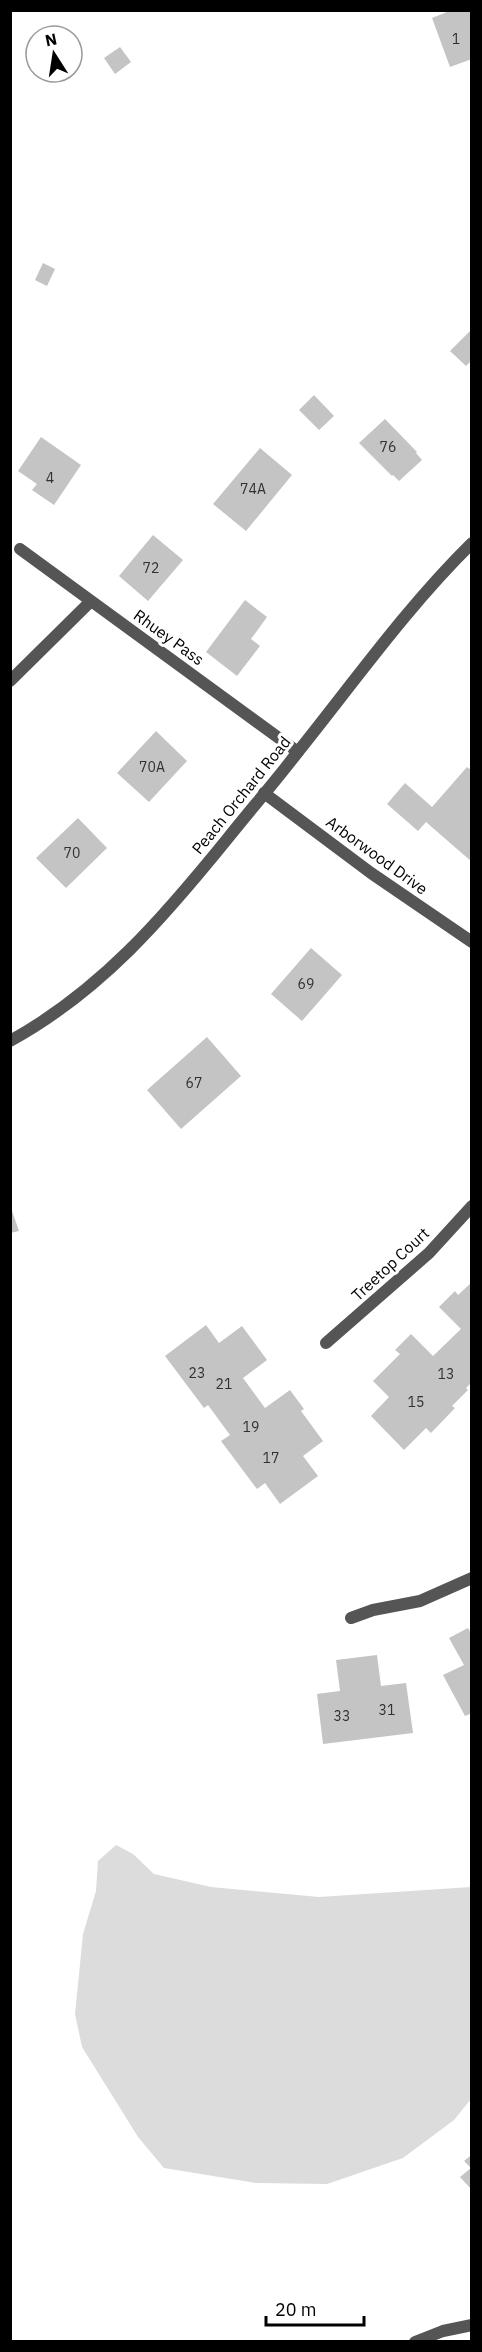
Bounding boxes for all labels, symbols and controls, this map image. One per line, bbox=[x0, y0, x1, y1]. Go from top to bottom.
north arrow bbox=[24, 24, 84, 84]
text: N bbox=[43, 28, 59, 50]
house number: 1 bbox=[452, 30, 460, 48]
house number: 76 bbox=[380, 438, 396, 456]
house number: 4 bbox=[46, 469, 54, 487]
house number: 74A bbox=[240, 480, 266, 498]
house number: 72 bbox=[143, 559, 159, 577]
street label: Rhuey Pass bbox=[130, 605, 208, 669]
street label: Peach Orchard Road bbox=[187, 732, 295, 858]
house number: 70A bbox=[139, 758, 165, 776]
street label: Arborwood Drive bbox=[322, 811, 432, 899]
house number: 70 bbox=[64, 844, 80, 862]
house number: 69 bbox=[298, 975, 314, 993]
house number: 67 bbox=[186, 1074, 202, 1092]
street label: Treetop Court bbox=[347, 1223, 433, 1305]
house number: 23 bbox=[189, 1364, 205, 1382]
house number: 13 bbox=[438, 1365, 454, 1383]
house number: 21 bbox=[216, 1375, 232, 1393]
house number: 15 bbox=[408, 1393, 424, 1411]
house number: 19 bbox=[243, 1418, 259, 1436]
house number: 17 bbox=[263, 1449, 279, 1467]
house number: 31 bbox=[379, 1701, 395, 1719]
house number: 33 bbox=[334, 1707, 350, 1725]
scale bar bbox=[266, 2289, 364, 2327]
text: 20 m bbox=[275, 2298, 317, 2321]

